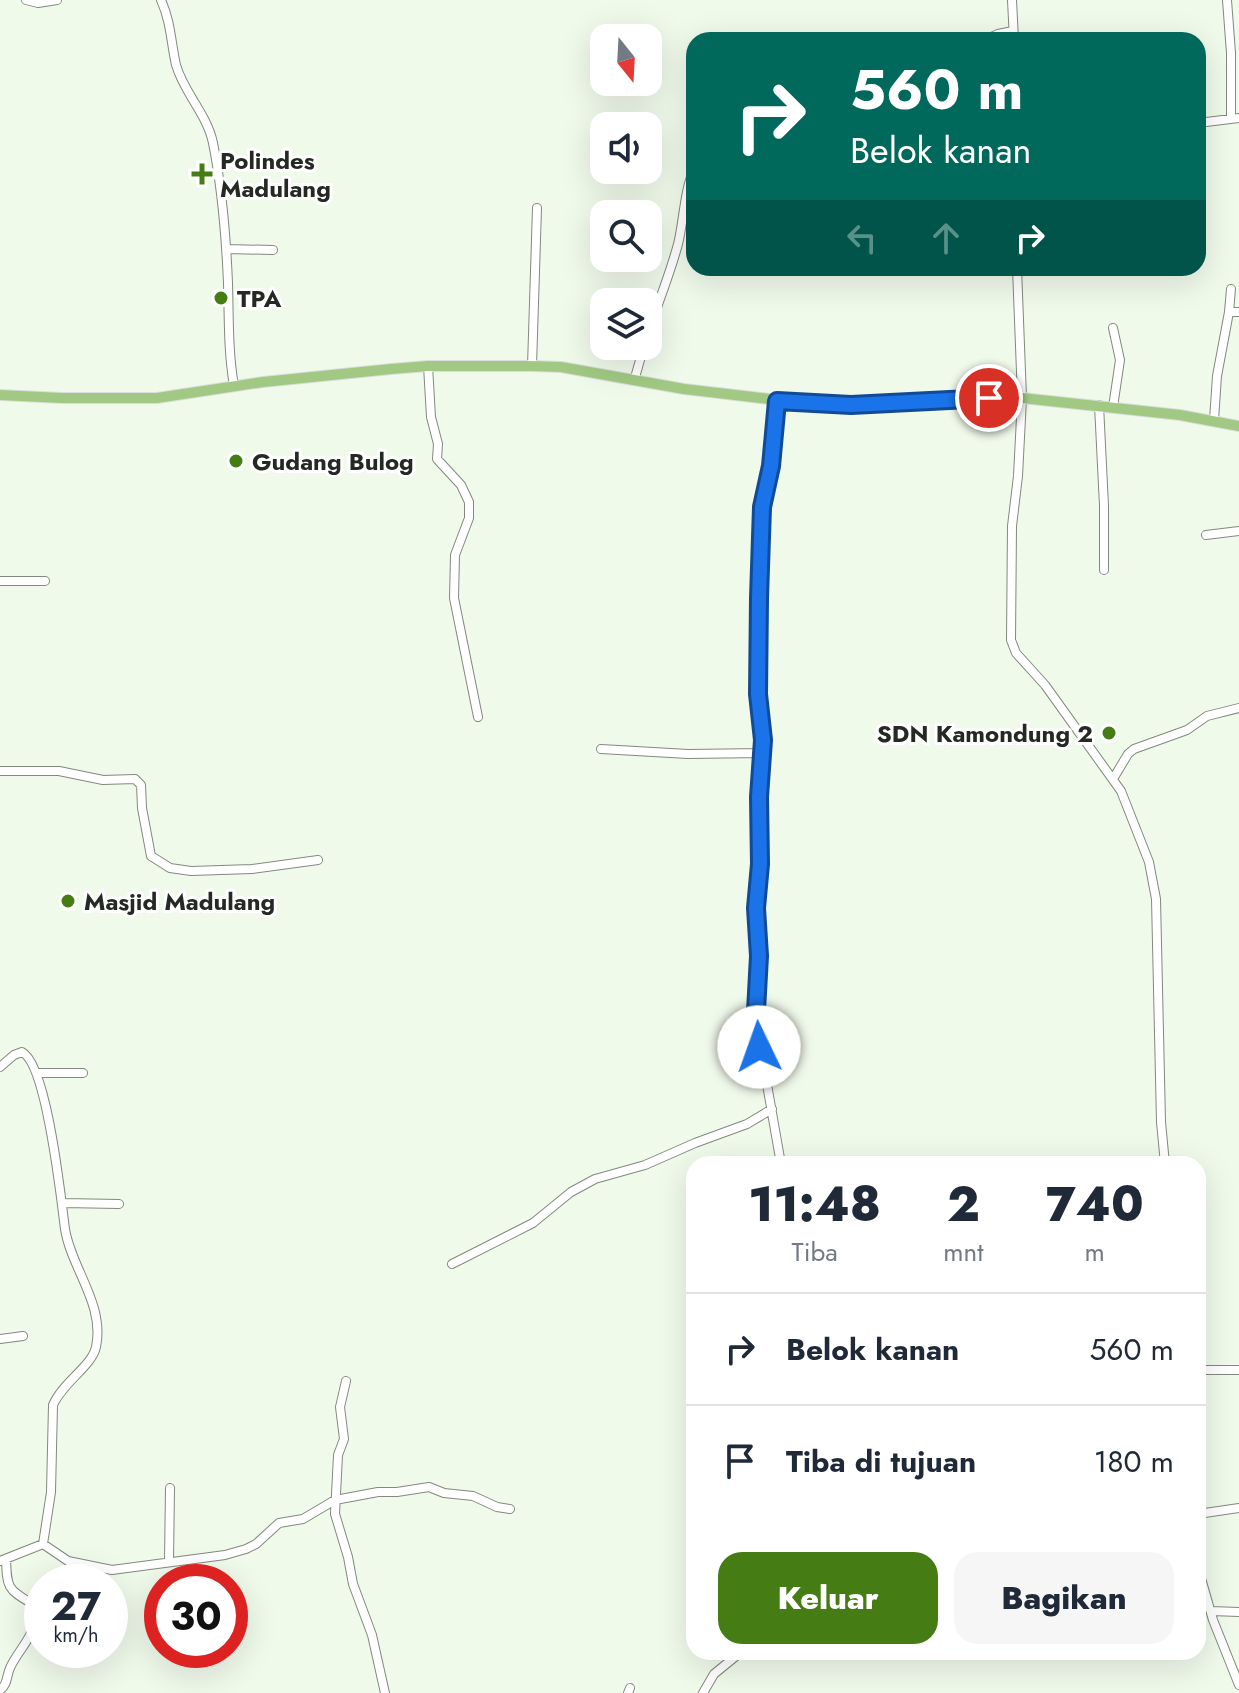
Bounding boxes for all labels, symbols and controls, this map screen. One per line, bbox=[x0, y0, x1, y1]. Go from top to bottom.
north arrow bbox=[590, 24, 662, 96]
map controls bbox=[590, 24, 662, 360]
text: 560 m bbox=[850, 49, 1023, 130]
icon: right bbox=[718, 64, 822, 168]
button: sound bbox=[590, 112, 662, 184]
text: Belok kanan bbox=[850, 124, 1031, 176]
place label: Polindes Madulang bbox=[220, 143, 331, 206]
marker: Polindes Madulang bbox=[191, 163, 213, 185]
button: search bbox=[590, 200, 662, 272]
icon: left bbox=[840, 216, 884, 260]
icon: ahead bbox=[924, 216, 968, 260]
icon: right bbox=[1008, 216, 1052, 260]
place label: TPA bbox=[237, 281, 282, 316]
button: layers bbox=[590, 288, 662, 360]
marker: TPA bbox=[212, 289, 230, 307]
pin bbox=[955, 364, 1023, 432]
icon: arrive bbox=[967, 376, 1011, 420]
place label: Gudang Bulog bbox=[252, 444, 414, 479]
marker: Gudang Bulog bbox=[227, 452, 245, 470]
place label: SDN Kamondung 2 bbox=[877, 716, 1093, 751]
marker: SDN Kamondung 2 bbox=[1100, 724, 1118, 742]
place label: Masjid Madulang bbox=[84, 884, 275, 919]
marker: Masjid Madulang bbox=[59, 892, 77, 910]
position arrow bbox=[717, 1005, 801, 1089]
text: 11:48 bbox=[748, 1170, 881, 1239]
text: 2 bbox=[947, 1170, 980, 1239]
text: 740 bbox=[1046, 1170, 1144, 1239]
text: Tiba bbox=[792, 1233, 838, 1271]
text: mnt bbox=[943, 1233, 984, 1271]
text: m bbox=[1085, 1233, 1105, 1271]
icon: right bbox=[718, 1327, 762, 1371]
text: Belok kanan bbox=[786, 1328, 959, 1371]
text: 560 m bbox=[1089, 1328, 1174, 1371]
icon: arrive bbox=[718, 1439, 762, 1483]
text: Tiba di tujuan bbox=[786, 1440, 976, 1483]
text: 180 m bbox=[1094, 1440, 1174, 1483]
button: Keluar bbox=[718, 1552, 938, 1644]
button: Bagikan bbox=[954, 1552, 1174, 1644]
speed limit sign: 30 bbox=[144, 1564, 248, 1668]
text: 27 bbox=[51, 1577, 101, 1635]
text: km/h bbox=[53, 1621, 99, 1650]

